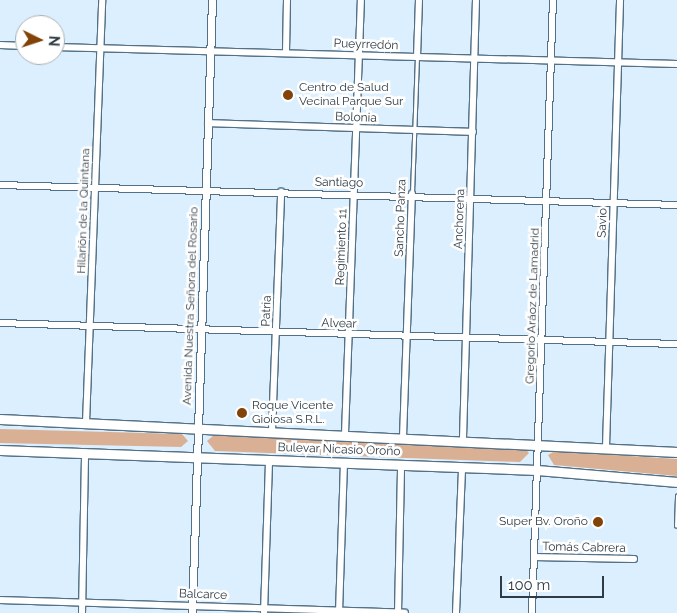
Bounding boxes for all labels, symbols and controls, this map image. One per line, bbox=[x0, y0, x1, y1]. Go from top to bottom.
north arrow bbox=[15, 15, 65, 65]
text: N bbox=[46, 35, 62, 47]
street label: Pueyrredón bbox=[333, 37, 399, 53]
place label: Centro de Salud Vecinal Parque Sur bbox=[299, 81, 404, 109]
marker: Centro de Salud Vecinal Parque Sur bbox=[281, 88, 295, 102]
street label: Bolonia bbox=[335, 110, 377, 126]
street label: Hilarión de la Quintana bbox=[75, 148, 93, 274]
street label: Santiago bbox=[315, 175, 363, 191]
street label: Sancho Panza bbox=[392, 179, 410, 257]
street label: Anchorena bbox=[452, 189, 468, 249]
street label: Avenida Nuestra Señora del Rosario bbox=[180, 206, 202, 406]
street label: Regimiento 11 bbox=[333, 208, 351, 286]
street label: Savio bbox=[595, 208, 611, 238]
street label: Gregorio Aráoz de Lamadrid bbox=[523, 228, 543, 384]
street label: Patria bbox=[259, 295, 275, 327]
street label: Alvear bbox=[321, 316, 357, 332]
place label: Roque Vicente Gioiosa S.R.L. bbox=[252, 399, 334, 427]
marker: Roque Vicente Gioiosa S.R.L. bbox=[236, 407, 248, 419]
street label: Bulevar Nicasio Oroño bbox=[277, 441, 401, 459]
place label: Super Bv. Oroño bbox=[499, 515, 588, 529]
marker: Super Bv. Oroño bbox=[592, 516, 604, 528]
street label: Tomás Cabrera bbox=[542, 540, 626, 556]
scale bar bbox=[502, 566, 606, 598]
text: 100 m bbox=[508, 576, 550, 594]
street label: Balcarce bbox=[179, 587, 227, 603]

